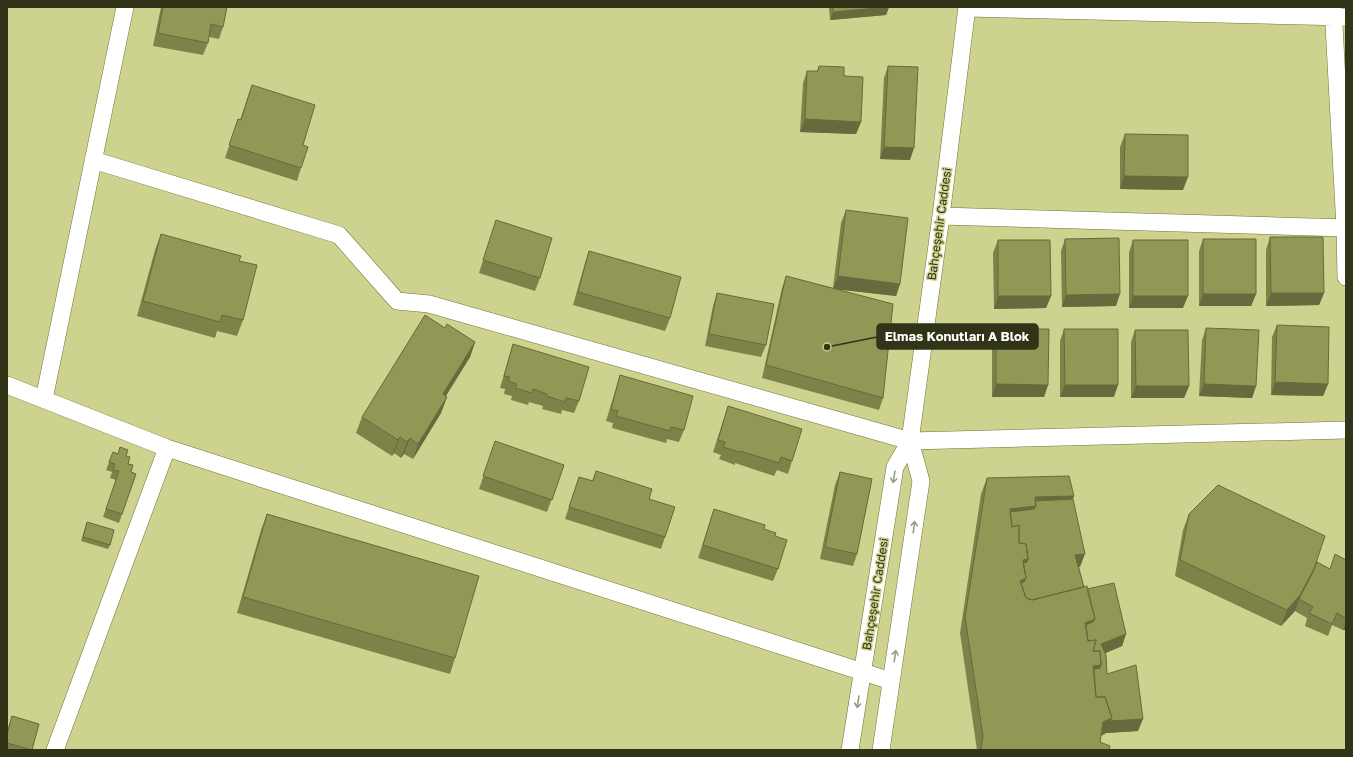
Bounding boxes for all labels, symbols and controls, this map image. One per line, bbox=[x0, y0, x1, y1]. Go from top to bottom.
street label: Bahçeşehir Caddesi bbox=[924, 167, 954, 281]
callout: Elmas Konutları A Blok bbox=[877, 324, 1038, 349]
text: Elmas Konutları A Blok bbox=[885, 328, 1030, 344]
one-way arrow bbox=[890, 470, 898, 483]
one-way arrow bbox=[910, 521, 918, 534]
street label: Bahçeşehir Caddesi bbox=[859, 537, 891, 651]
one-way arrow bbox=[891, 650, 899, 663]
one-way arrow bbox=[854, 695, 862, 708]

